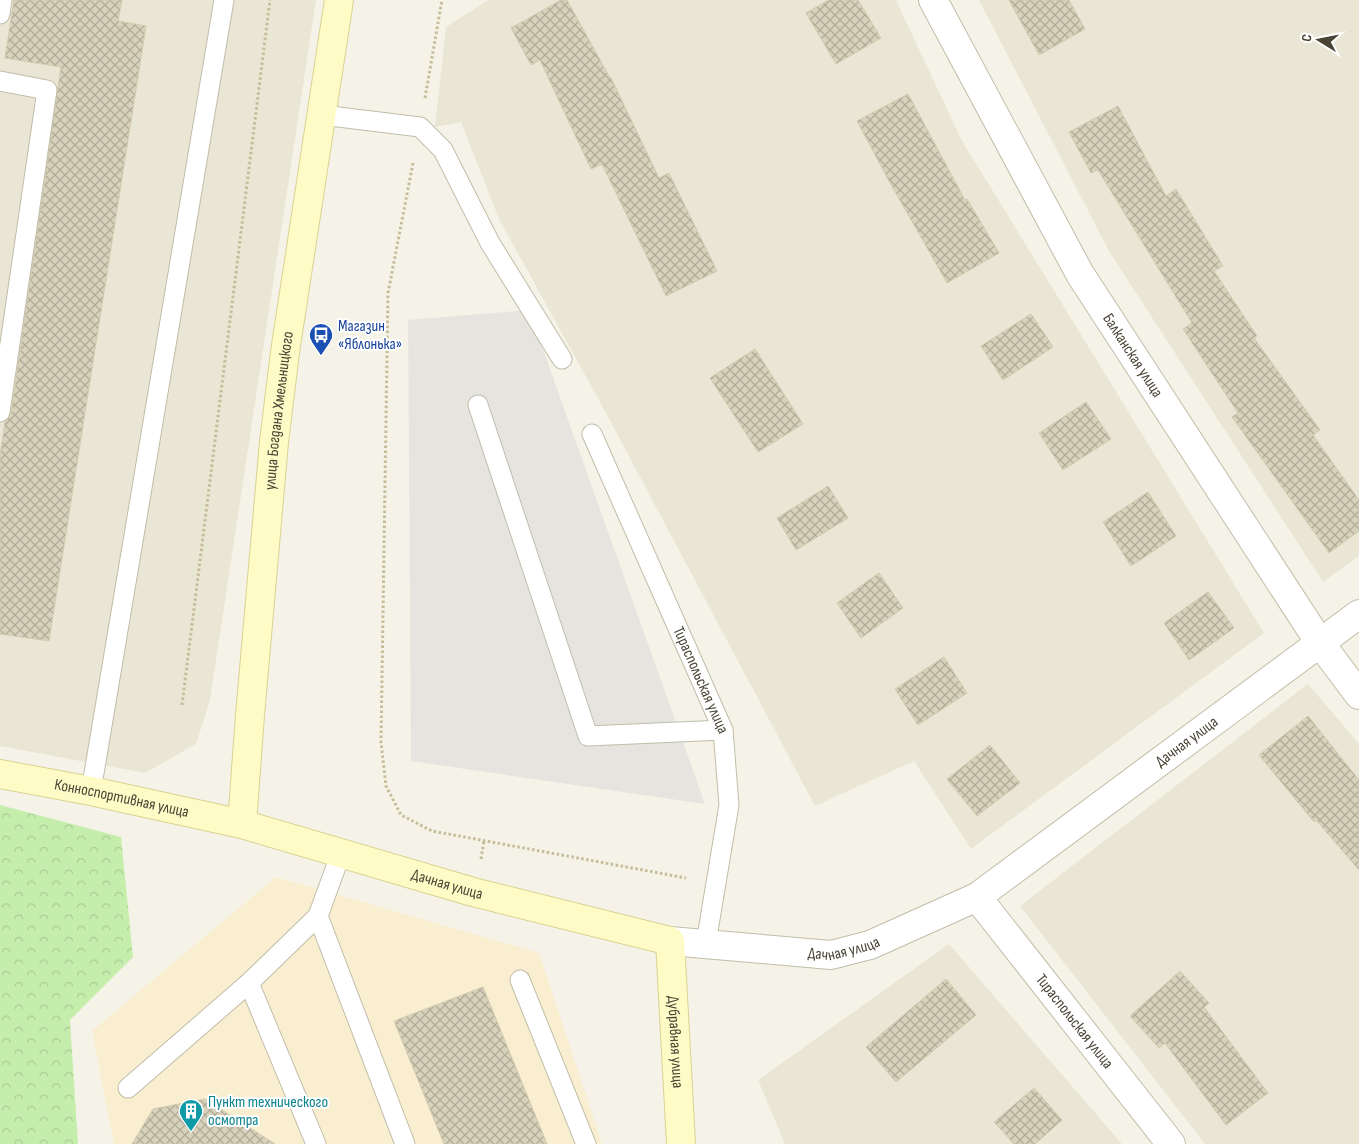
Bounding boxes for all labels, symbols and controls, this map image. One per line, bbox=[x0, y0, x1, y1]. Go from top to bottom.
north arrow bbox=[1294, 15, 1344, 65]
text: С bbox=[1298, 33, 1316, 43]
street label: Балканская улица bbox=[1099, 310, 1167, 401]
place label: Магазин «Яблонька» bbox=[338, 317, 402, 354]
bus stop icon: Магазин «Яблонька» bbox=[308, 322, 334, 356]
street label: улица Богдана Хмельницкого bbox=[260, 330, 298, 491]
street label: Тираспольская улица bbox=[669, 624, 733, 736]
street label: Дачная улица bbox=[1152, 712, 1222, 771]
street label: Конноспортивная улица bbox=[53, 775, 191, 822]
street label: Дачная улица bbox=[409, 865, 485, 904]
street label: Дачная улица bbox=[807, 932, 883, 965]
street label: Тираспольская улица bbox=[1032, 970, 1118, 1072]
street label: Дубравная улица bbox=[663, 995, 687, 1089]
place label: Пункт технического осмотра bbox=[208, 1093, 328, 1130]
building icon: Пункт технического осмотра bbox=[178, 1098, 204, 1132]

